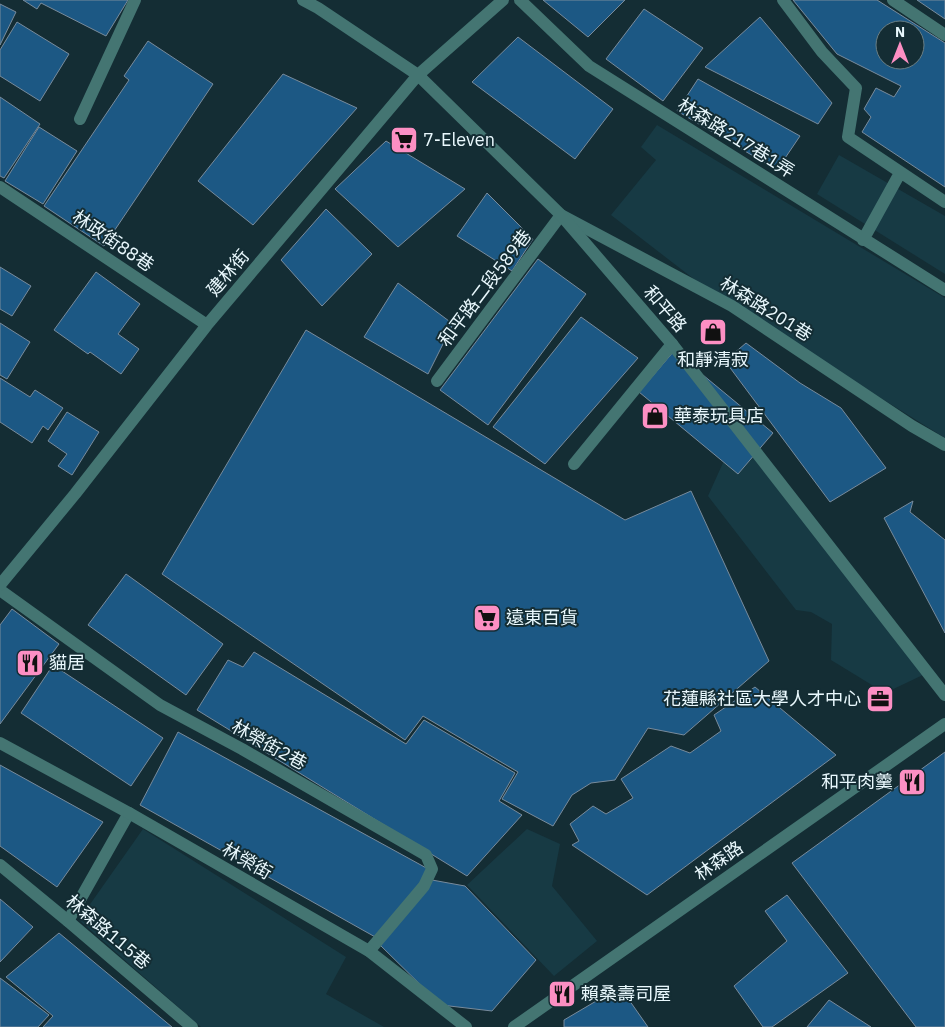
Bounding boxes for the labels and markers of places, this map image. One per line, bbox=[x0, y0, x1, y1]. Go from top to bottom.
supermarket icon: 7-Eleven bbox=[389, 125, 419, 155]
place label: 7-Eleven bbox=[423, 128, 495, 151]
shop icon: 和靜清寂 bbox=[698, 317, 728, 347]
place label: 和靜清寂 bbox=[677, 348, 749, 371]
shop icon: 華泰玩具店 bbox=[640, 401, 670, 431]
place label: 華泰玩具店 bbox=[674, 404, 764, 427]
supermarket icon: 遠東百貨 bbox=[472, 603, 502, 633]
place label: 遠東百貨 bbox=[506, 606, 578, 629]
restaurant icon: 貓居 bbox=[15, 648, 45, 678]
place label: 貓居 bbox=[49, 651, 85, 674]
office icon: 花蓮縣社區大學人才中心 bbox=[865, 684, 895, 714]
place label: 花蓮縣社區大學人才中心 bbox=[663, 687, 861, 710]
restaurant icon: 和平肉羹 bbox=[897, 767, 927, 797]
place label: 和平肉羹 bbox=[821, 770, 893, 793]
restaurant icon: 賴桑壽司屋 bbox=[547, 979, 577, 1009]
place label: 賴桑壽司屋 bbox=[581, 982, 671, 1005]

